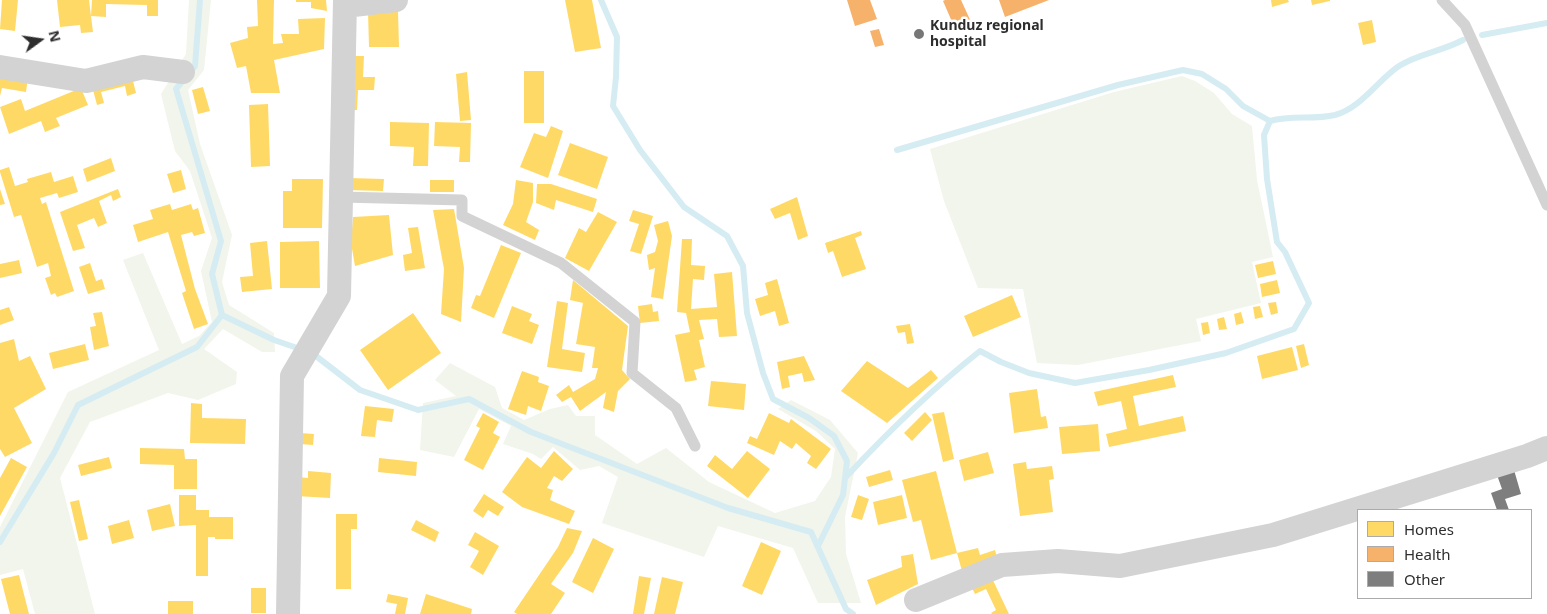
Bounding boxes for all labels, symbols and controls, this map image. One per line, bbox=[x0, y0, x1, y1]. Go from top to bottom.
north arrow bbox=[15, 15, 65, 65]
place label: Kunduz regional hospital bbox=[930, 18, 1044, 50]
marker: Kunduz regional hospital bbox=[912, 27, 926, 41]
text: N bbox=[44, 28, 66, 44]
legend bbox=[1357, 509, 1532, 599]
text: Homes bbox=[1404, 519, 1454, 539]
text: Health bbox=[1404, 544, 1451, 564]
text: Other bbox=[1404, 569, 1445, 589]

